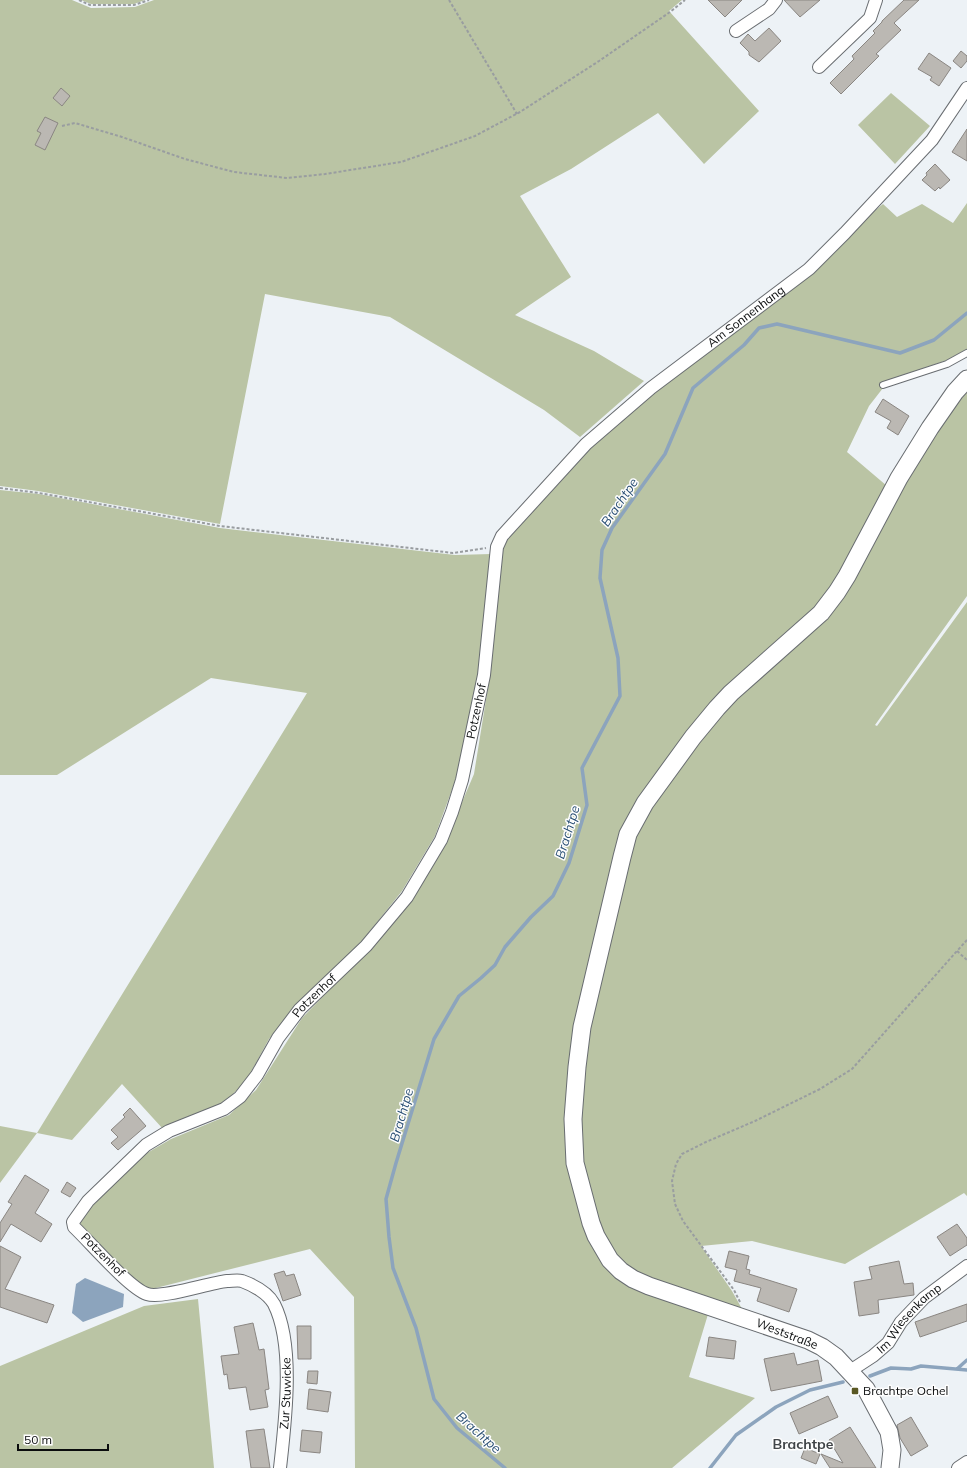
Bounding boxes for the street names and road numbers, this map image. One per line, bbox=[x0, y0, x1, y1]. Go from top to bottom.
street label: Am Sonnenhang bbox=[704, 282, 787, 350]
street label: Potzenhof bbox=[463, 681, 489, 740]
street label: Potzenhof bbox=[288, 970, 340, 1020]
street label: Potzenhof bbox=[78, 1230, 129, 1280]
street label: Im Wiesenkamp bbox=[873, 1280, 944, 1356]
street label: Weststraße bbox=[754, 1315, 820, 1352]
street label: Zur Stuwicke bbox=[276, 1357, 294, 1430]

